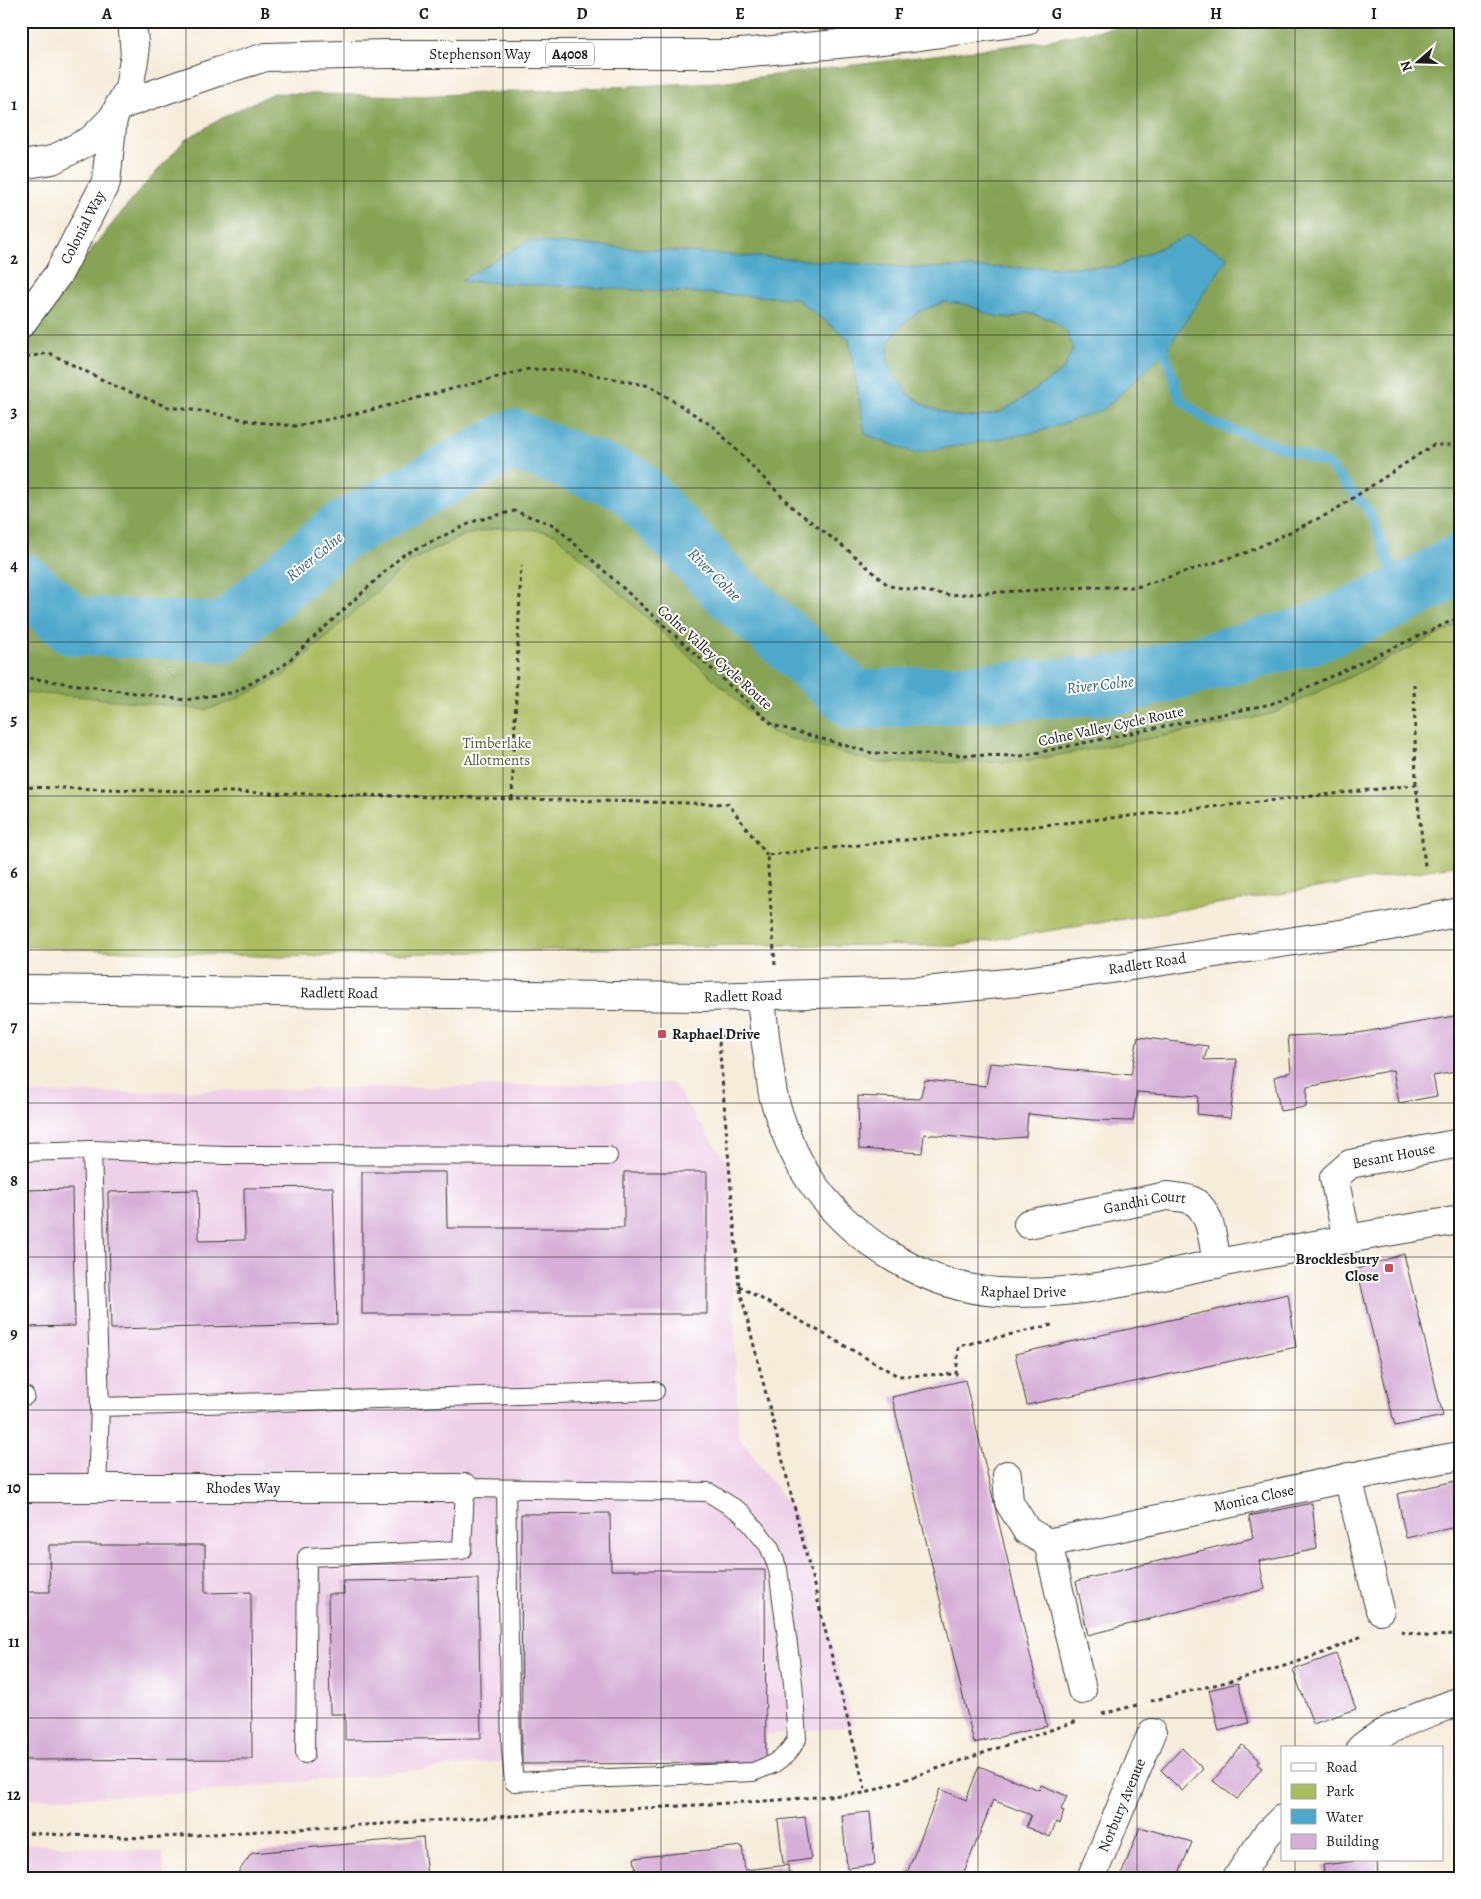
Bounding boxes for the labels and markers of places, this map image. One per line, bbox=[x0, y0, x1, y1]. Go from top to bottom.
place label: Raphael Drive bbox=[672, 1024, 760, 1044]
marker: Raphael Drive bbox=[656, 1028, 668, 1040]
place label: Brocklesbury Close bbox=[1296, 1249, 1380, 1286]
marker: Brocklesbury Close bbox=[1383, 1262, 1395, 1274]

